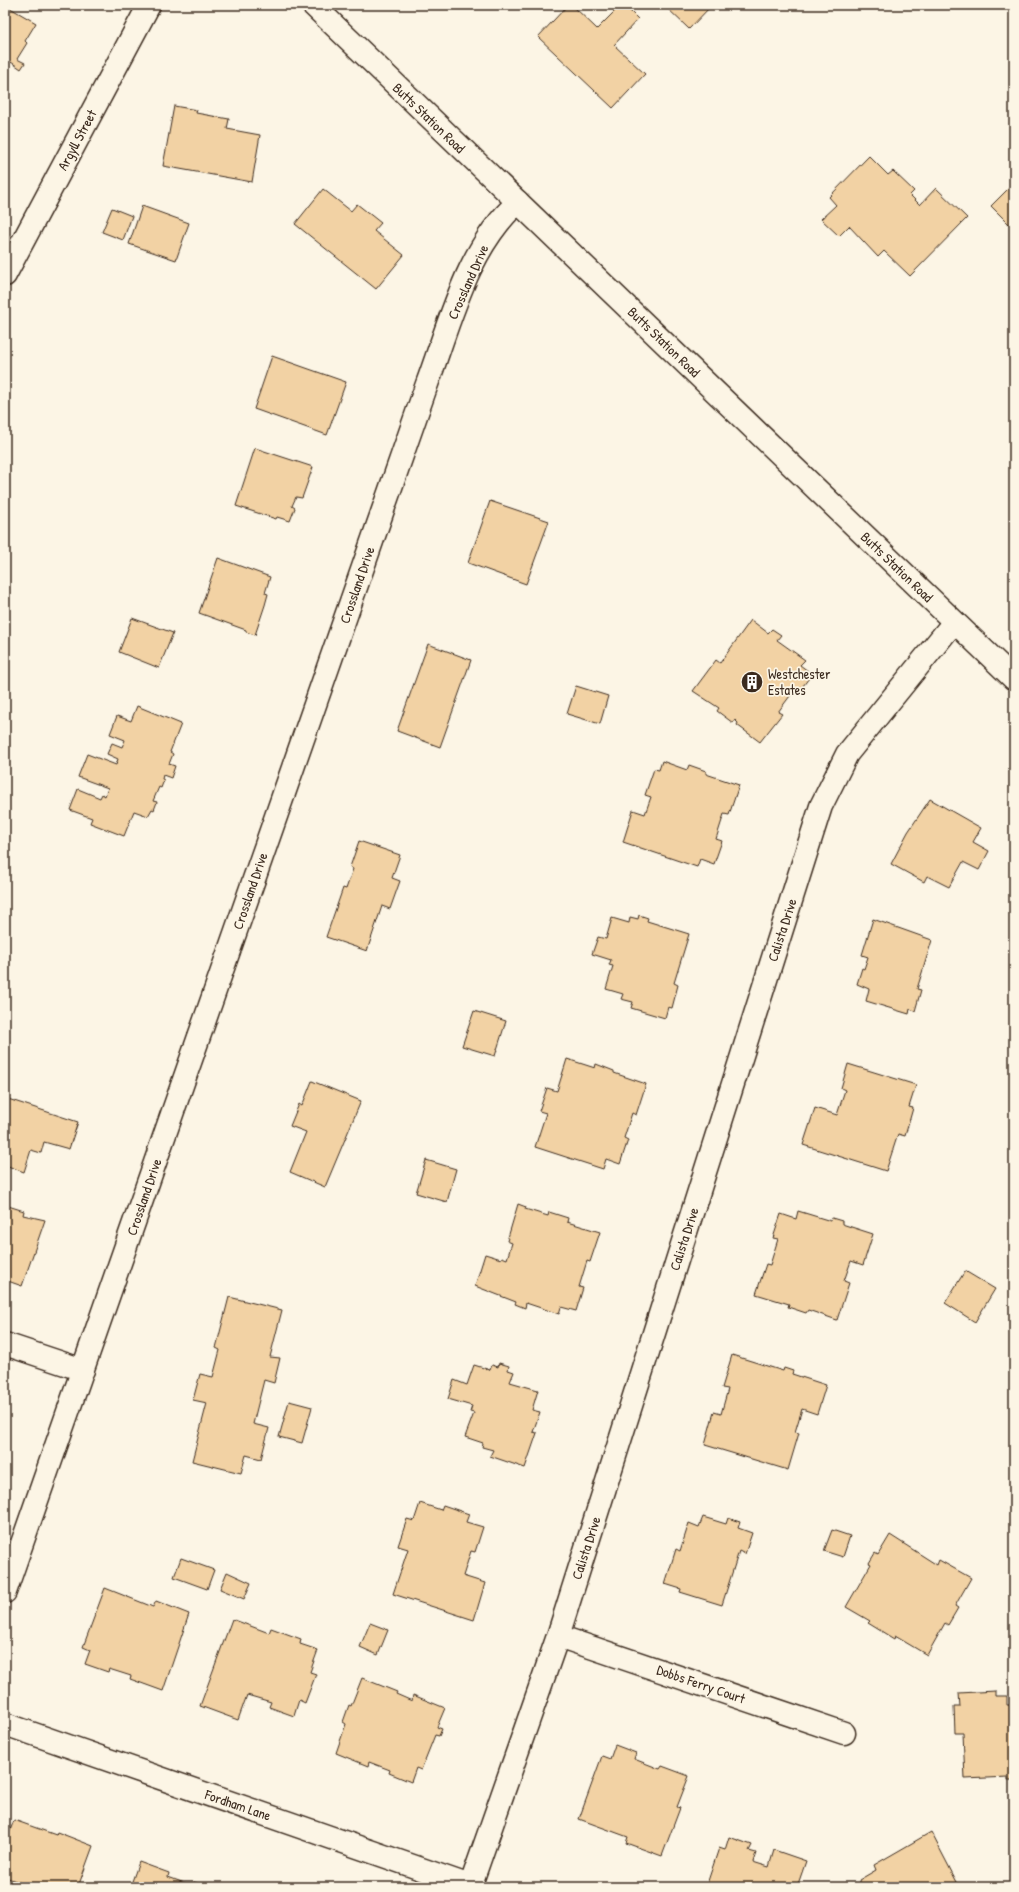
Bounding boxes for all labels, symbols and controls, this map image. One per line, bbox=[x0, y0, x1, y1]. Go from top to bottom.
street label: Butts Station Road bbox=[389, 78, 470, 157]
street label: Argyll Street bbox=[53, 106, 101, 174]
street label: Crossland Drive bbox=[443, 241, 493, 322]
street label: Butts Station Road bbox=[624, 302, 705, 381]
street label: Butts Station Road bbox=[857, 527, 938, 606]
street label: Crossland Drive bbox=[335, 543, 379, 626]
place label: Westchester Estates bbox=[768, 664, 831, 699]
building icon: Westchester Estates bbox=[739, 669, 765, 695]
street label: Crossland Drive bbox=[228, 849, 272, 932]
street label: Calista Drive bbox=[762, 895, 801, 964]
street label: Crossland Drive bbox=[122, 1155, 166, 1238]
street label: Calista Drive bbox=[664, 1204, 703, 1273]
street label: Calista Drive bbox=[566, 1513, 605, 1582]
street label: Dobbs Ferry Court bbox=[654, 1660, 748, 1709]
street label: Fordham Lane bbox=[202, 1784, 274, 1825]

